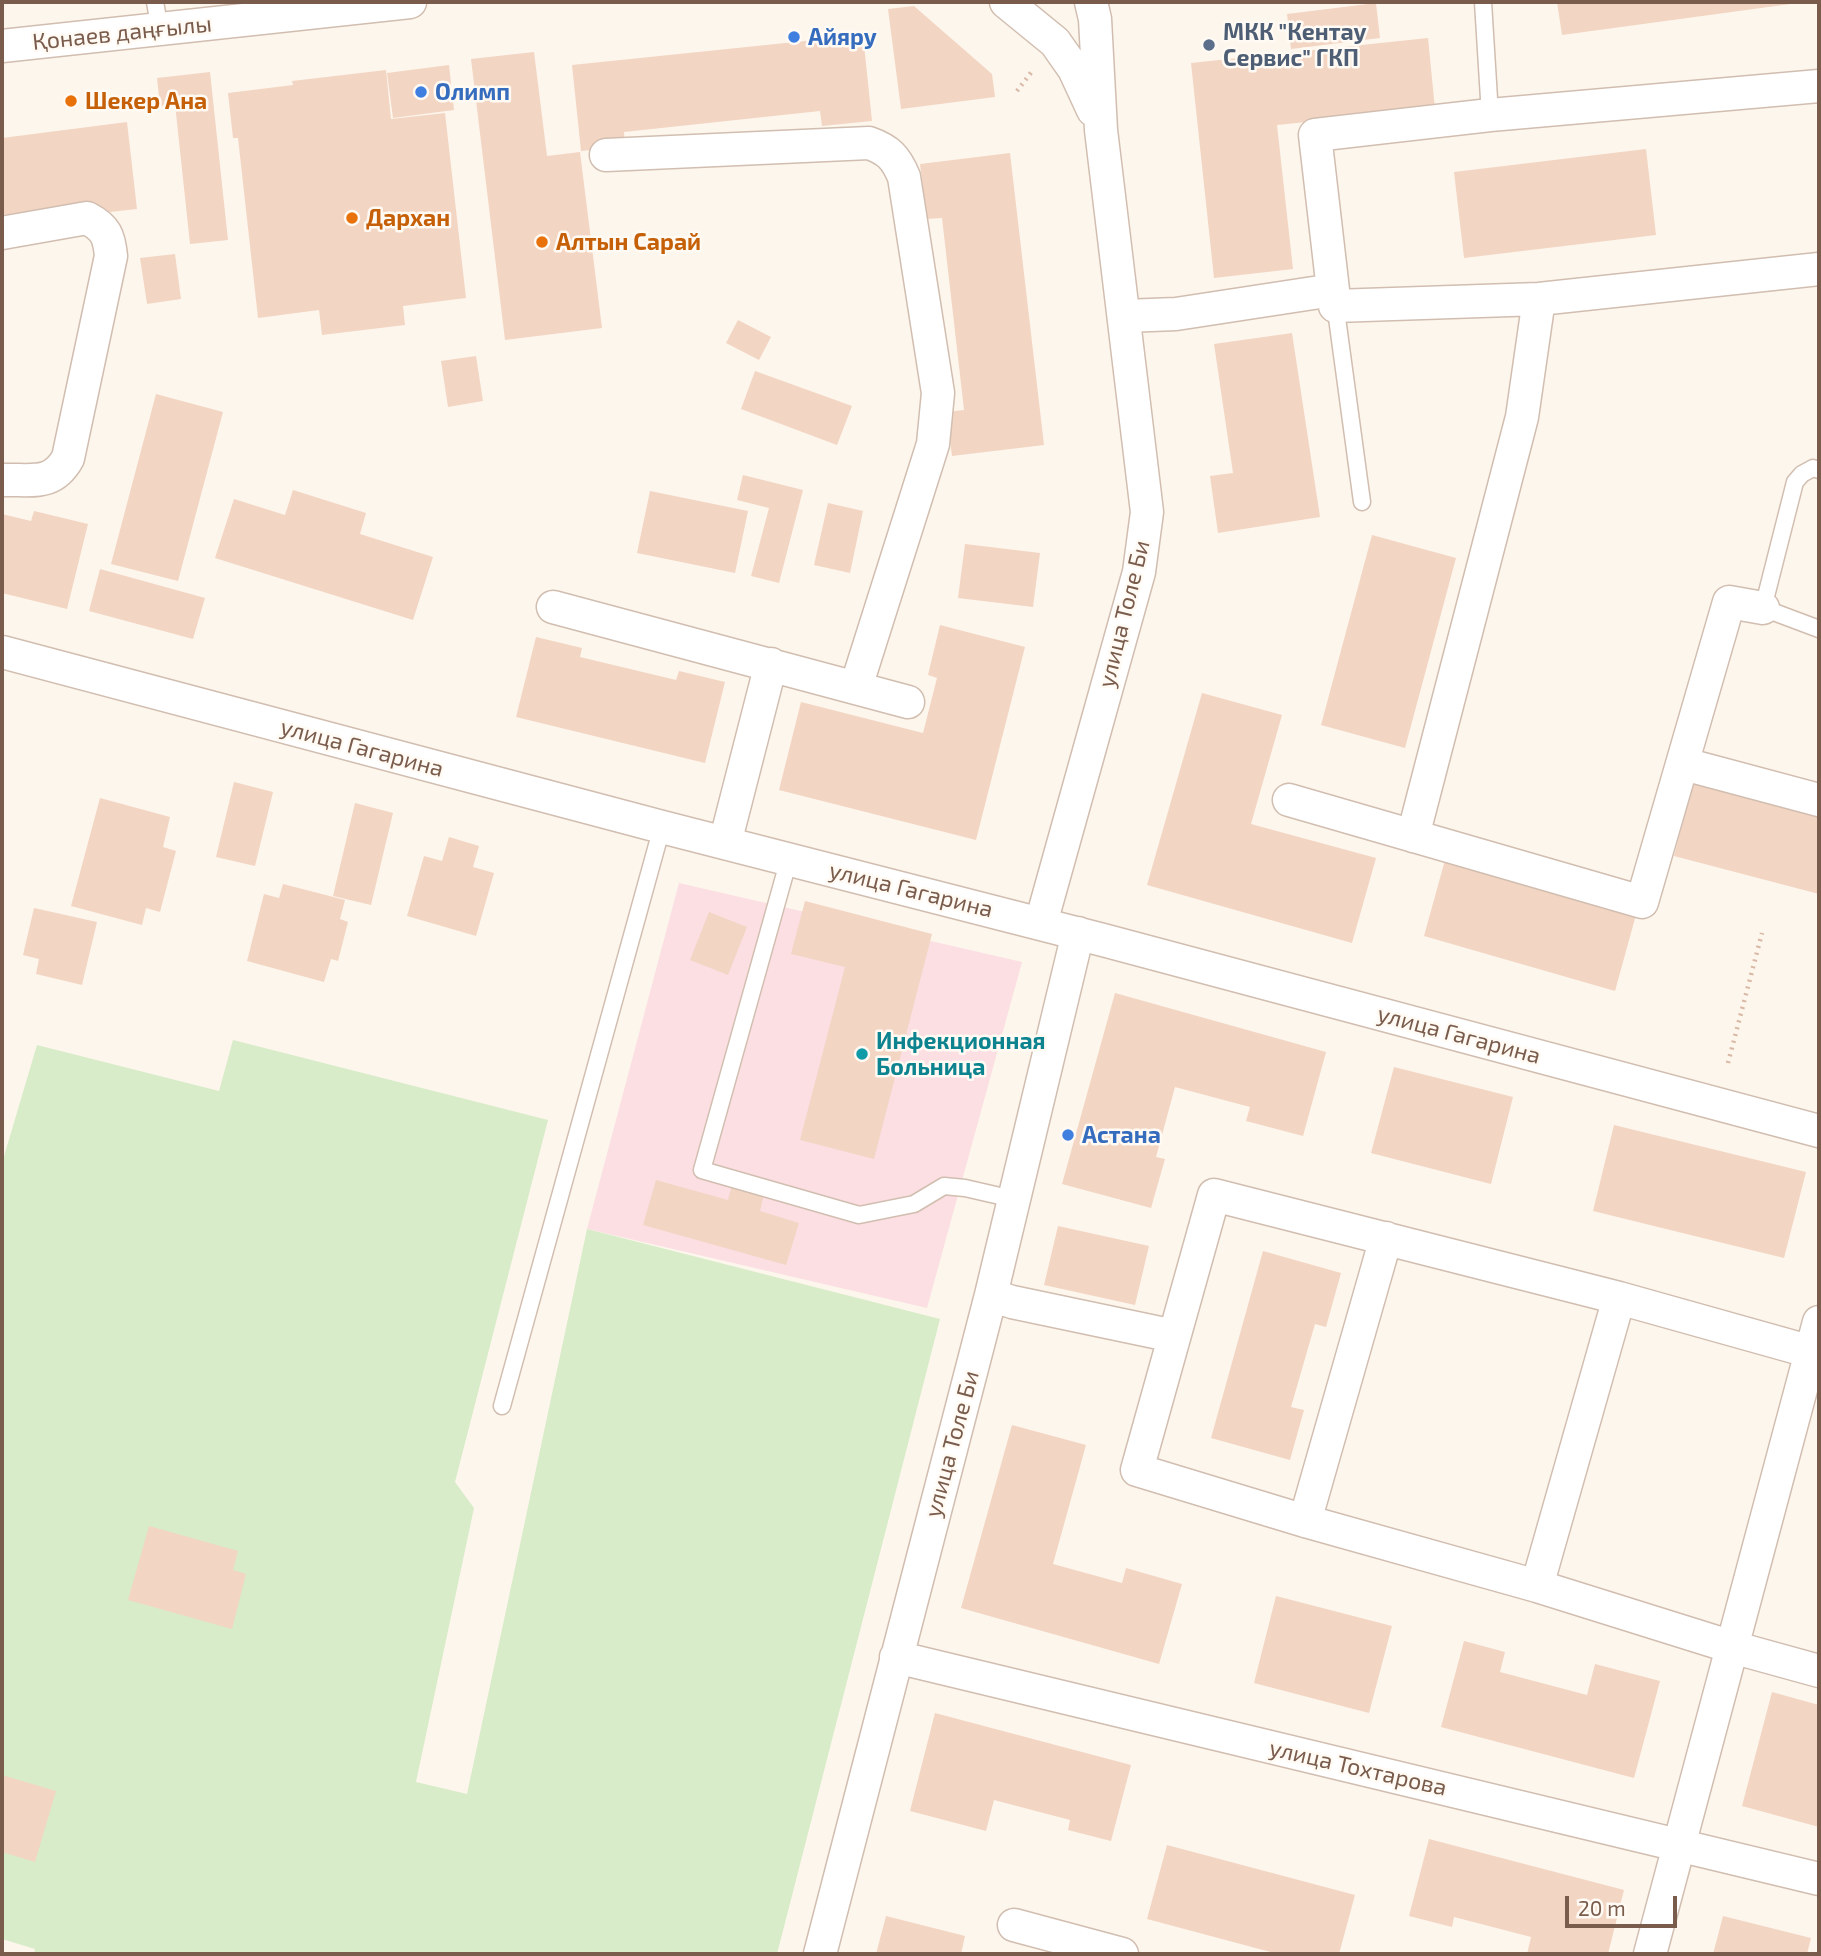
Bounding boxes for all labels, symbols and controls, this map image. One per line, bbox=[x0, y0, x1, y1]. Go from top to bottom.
street label: Қонаев даңғылы bbox=[31, 10, 213, 56]
place label: МКК "Кентау Сервис" ГКП bbox=[1223, 18, 1367, 72]
place label: Айяру bbox=[808, 23, 877, 51]
marker: Айяру bbox=[786, 29, 802, 45]
marker: МКК "Кентау Сервис" ГКП bbox=[1201, 37, 1217, 53]
place label: Олимп bbox=[435, 78, 510, 106]
marker: Олимп bbox=[413, 84, 429, 100]
place label: Шекер Ана bbox=[85, 87, 207, 115]
marker: Шекер Ана bbox=[63, 93, 79, 109]
place label: Дархан bbox=[366, 204, 450, 232]
marker: Дархан bbox=[344, 210, 360, 226]
place label: Алтын Сарай bbox=[556, 228, 701, 256]
marker: Алтын Сарай bbox=[534, 234, 550, 250]
street label: улица Толе Би bbox=[1092, 537, 1156, 691]
street label: улица Гагарина bbox=[277, 713, 447, 783]
street label: улица Гагарина bbox=[826, 856, 996, 924]
street label: улица Гагарина bbox=[1374, 1000, 1544, 1070]
place label: Инфекционная Больница bbox=[876, 1027, 1046, 1081]
marker: Инфекционная Больница bbox=[854, 1046, 870, 1062]
place label: Астана bbox=[1082, 1121, 1161, 1149]
marker: Астана bbox=[1060, 1127, 1076, 1143]
street label: улица Толе Би bbox=[919, 1368, 985, 1520]
street label: улица Тохтарова bbox=[1267, 1734, 1449, 1802]
scale bar bbox=[1569, 1882, 1681, 1926]
text: 20 m bbox=[1578, 1895, 1626, 1920]

